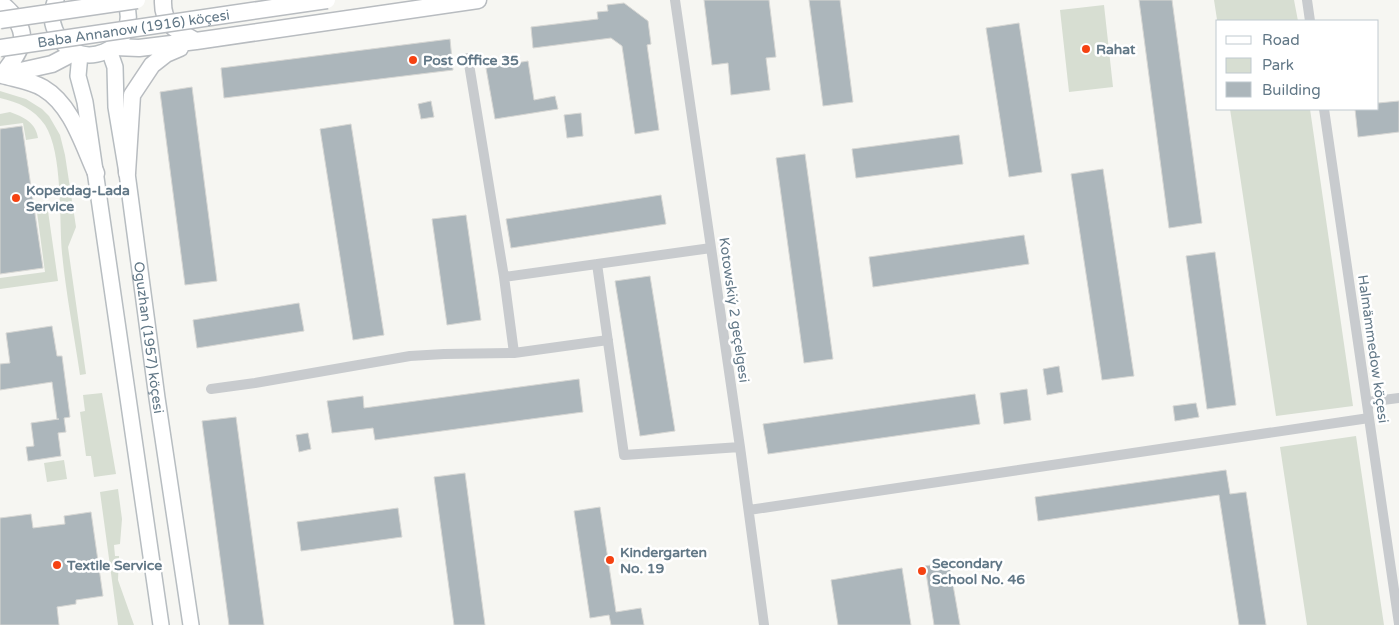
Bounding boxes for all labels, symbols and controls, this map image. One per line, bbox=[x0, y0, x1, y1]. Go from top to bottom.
street label: Baba Annanow (1916) köçesi bbox=[36, 6, 231, 51]
legend bbox=[1216, 20, 1379, 110]
text: Road bbox=[1262, 31, 1300, 49]
place label: Rahat bbox=[1096, 41, 1136, 58]
marker: Rahat bbox=[1080, 43, 1092, 55]
place label: Post Office 35 bbox=[423, 52, 519, 69]
marker: Post Office 35 bbox=[407, 54, 419, 66]
text: Park bbox=[1262, 56, 1294, 74]
text: Building bbox=[1262, 81, 1321, 99]
place label: Kopetdag-Lada Service bbox=[26, 182, 130, 215]
marker: Kopetdag-Lada Service bbox=[10, 192, 22, 204]
street label: Kotowskiý 2 geçelgesi bbox=[715, 236, 753, 384]
street label: Oguzhan (1957) köçesi bbox=[130, 261, 168, 415]
street label: Halmämmedow köçesi bbox=[1354, 274, 1392, 424]
place label: Kindergarten No. 19 bbox=[620, 544, 707, 577]
marker: Kindergarten No. 19 bbox=[604, 554, 616, 566]
place label: Secondary School No. 46 bbox=[932, 555, 1025, 588]
place label: Textile Service bbox=[66, 557, 162, 574]
marker: Textile Service bbox=[51, 559, 63, 571]
marker: Secondary School No. 46 bbox=[916, 565, 928, 577]

